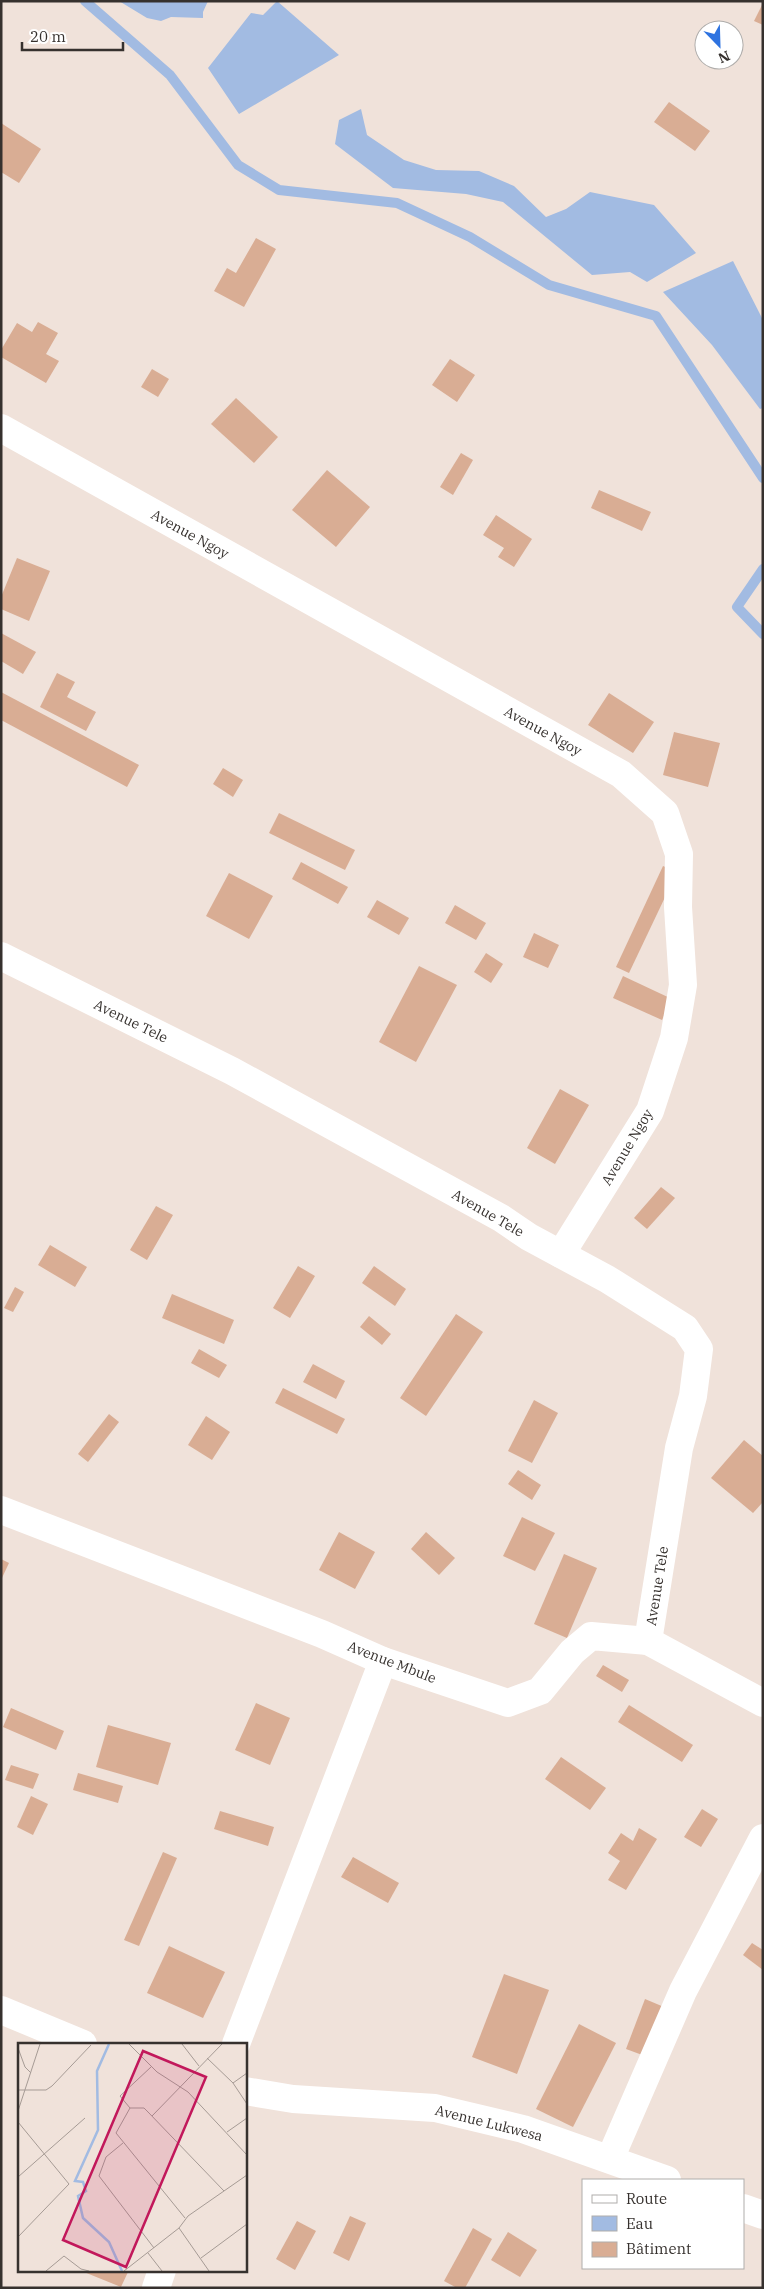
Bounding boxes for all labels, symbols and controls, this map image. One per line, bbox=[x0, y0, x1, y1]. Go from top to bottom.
scale bar bbox=[22, 20, 124, 52]
north arrow bbox=[694, 20, 744, 70]
text: 20 m bbox=[30, 27, 66, 46]
text: N bbox=[715, 47, 733, 67]
street label: Avenue Ngoy bbox=[148, 505, 232, 563]
street label: Avenue Ngoy bbox=[501, 702, 585, 760]
street label: Avenue Tele bbox=[91, 995, 171, 1047]
street label: Avenue Ngoy bbox=[597, 1105, 657, 1188]
street label: Avenue Tele bbox=[449, 1185, 527, 1241]
street label: Avenue Tele bbox=[642, 1545, 672, 1627]
street label: Avenue Mbule bbox=[345, 1637, 439, 1687]
inset map bbox=[18, 2043, 246, 2272]
street label: Avenue Lukwesa bbox=[433, 2101, 545, 2145]
legend bbox=[582, 2179, 744, 2269]
text: Route bbox=[626, 2189, 667, 2208]
text: Eau bbox=[626, 2214, 653, 2233]
text: Bâtiment bbox=[626, 2239, 691, 2258]

